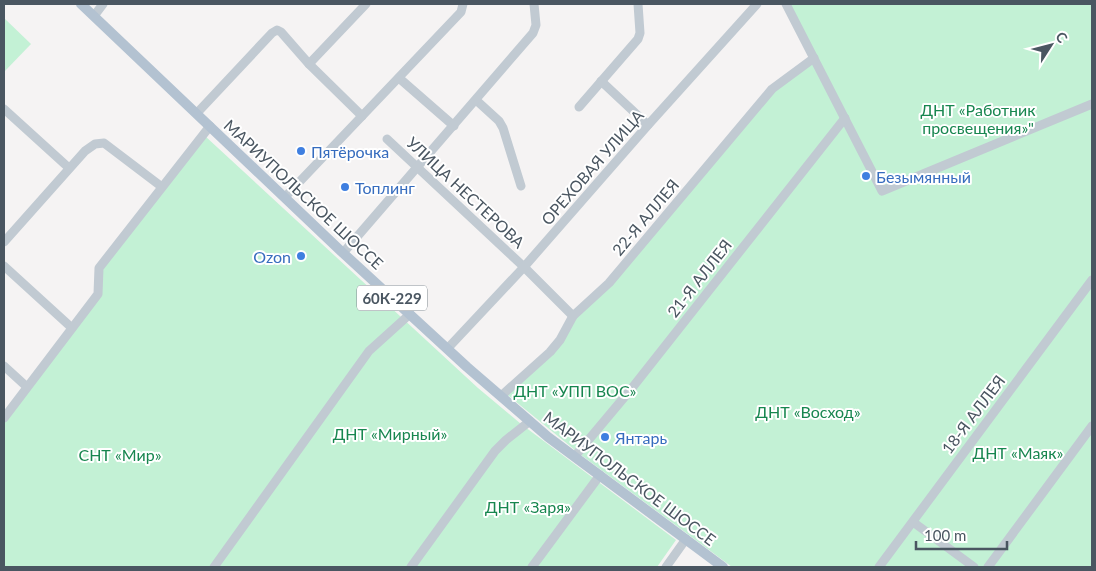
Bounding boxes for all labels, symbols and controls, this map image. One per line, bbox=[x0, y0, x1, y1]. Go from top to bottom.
north arrow bbox=[1026, 20, 1076, 70]
text: С bbox=[1052, 28, 1072, 46]
park label: ДНТ «Работник просвещения»" bbox=[920, 100, 1036, 137]
street label: ОРЕХОВАЯ УЛИЦА bbox=[537, 105, 647, 228]
street label: МАРИУПОЛЬСКОЕ ШОССЕ bbox=[221, 115, 387, 273]
street label: УЛИЦА НЕСТЕРОВА bbox=[403, 132, 529, 252]
place label: Пятёрочка bbox=[311, 142, 389, 161]
marker: Пятёрочка bbox=[295, 145, 307, 157]
place label: Безымянный bbox=[876, 167, 971, 186]
marker: Безымянный bbox=[860, 170, 872, 182]
street label: 22-Я АЛЛЕЯ bbox=[608, 175, 682, 259]
place label: Топлинг bbox=[355, 178, 415, 197]
marker: Топлинг bbox=[339, 181, 351, 193]
street label: 21-Я АЛЛЕЯ bbox=[663, 235, 735, 321]
place label: Ozon bbox=[253, 247, 291, 266]
marker: Ozon bbox=[295, 250, 307, 262]
road number: 60К-229 bbox=[357, 286, 427, 310]
street label: 18-Я АЛЛЕЯ bbox=[937, 371, 1009, 457]
park label: ДНТ «УПП ВОС» bbox=[513, 381, 637, 400]
park label: ДНТ «Восход» bbox=[755, 402, 861, 421]
street label: МАРИУПОЛЬСКОЕ ШОССЕ bbox=[540, 407, 720, 549]
park label: ДНТ «Мирный» bbox=[333, 424, 447, 443]
place label: Янтарь bbox=[614, 428, 667, 447]
marker: Янтарь bbox=[599, 431, 611, 443]
park label: ДНТ «Маяк» bbox=[973, 443, 1064, 462]
park label: СНТ «Мир» bbox=[78, 445, 162, 464]
park label: ДНТ «Заря» bbox=[485, 497, 571, 516]
scale bar bbox=[916, 518, 1007, 550]
text: 100 m bbox=[924, 526, 966, 544]

